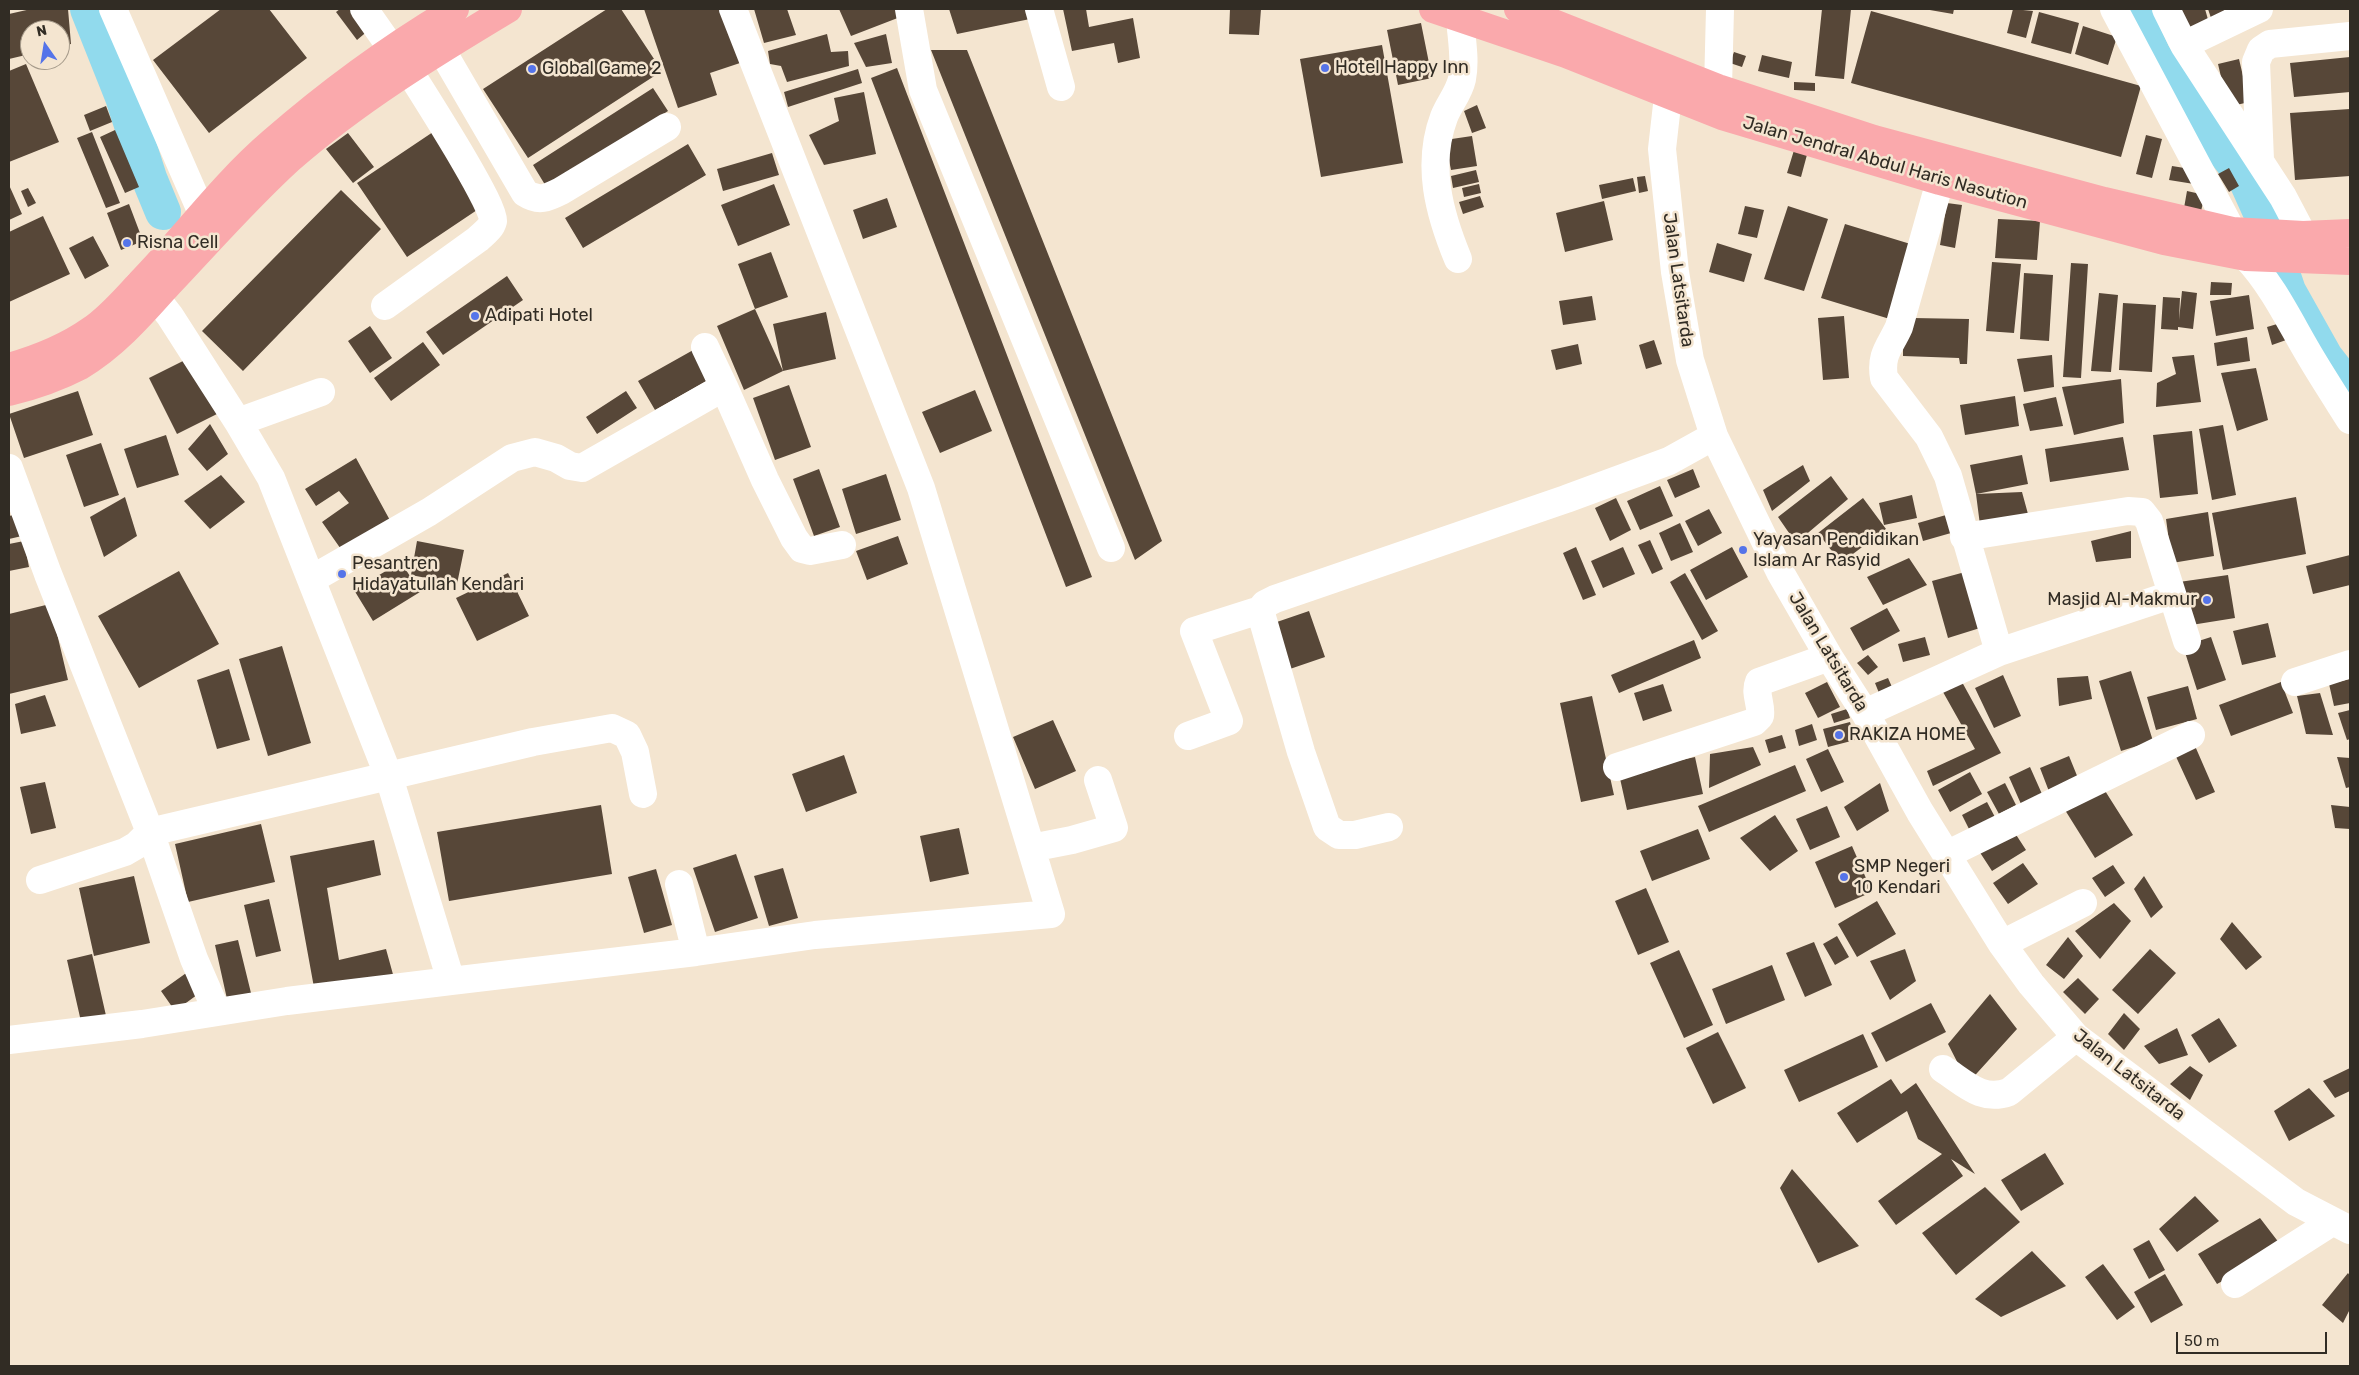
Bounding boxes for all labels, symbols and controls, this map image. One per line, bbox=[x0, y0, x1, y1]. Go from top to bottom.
north arrow bbox=[20, 20, 70, 70]
text: N bbox=[35, 21, 49, 40]
place label: Hotel Happy Inn bbox=[1335, 57, 1469, 79]
place label: Global Game 2 bbox=[542, 58, 662, 80]
marker: Hotel Happy Inn bbox=[1319, 62, 1331, 74]
marker: Global Game 2 bbox=[526, 63, 538, 75]
street label: Jalan Jendral Abdul Haris Nasution bbox=[1740, 112, 2030, 214]
street label: Jalan Latsitarda bbox=[1658, 211, 1698, 349]
place label: Risna Cell bbox=[137, 232, 218, 254]
marker: Risna Cell bbox=[121, 237, 133, 249]
place label: Adipati Hotel bbox=[485, 305, 593, 327]
marker: Adipati Hotel bbox=[469, 310, 481, 322]
place label: Yayasan Pendidikan Islam Ar Rasyid bbox=[1753, 529, 1919, 572]
marker: Yayasan Pendidikan Islam Ar Rasyid bbox=[1737, 544, 1749, 556]
place label: Pesantren Hidayatullah Kendari bbox=[352, 553, 524, 596]
marker: Pesantren Hidayatullah Kendari bbox=[336, 568, 348, 580]
street label: Jalan Latsitarda bbox=[1784, 588, 1872, 716]
place label: Masjid Al-Makmur bbox=[2047, 589, 2197, 611]
marker: Masjid Al-Makmur bbox=[2201, 594, 2213, 606]
place label: RAKIZA HOME bbox=[1849, 724, 1966, 746]
marker: RAKIZA HOME bbox=[1833, 729, 1845, 741]
place label: SMP Negeri 10 Kendari bbox=[1854, 856, 1950, 899]
marker: SMP Negeri 10 Kendari bbox=[1838, 871, 1850, 883]
street label: Jalan Latsitarda bbox=[2069, 1025, 2189, 1125]
scale bar bbox=[2179, 1322, 2330, 1354]
text: 50 m bbox=[2184, 1332, 2219, 1350]

